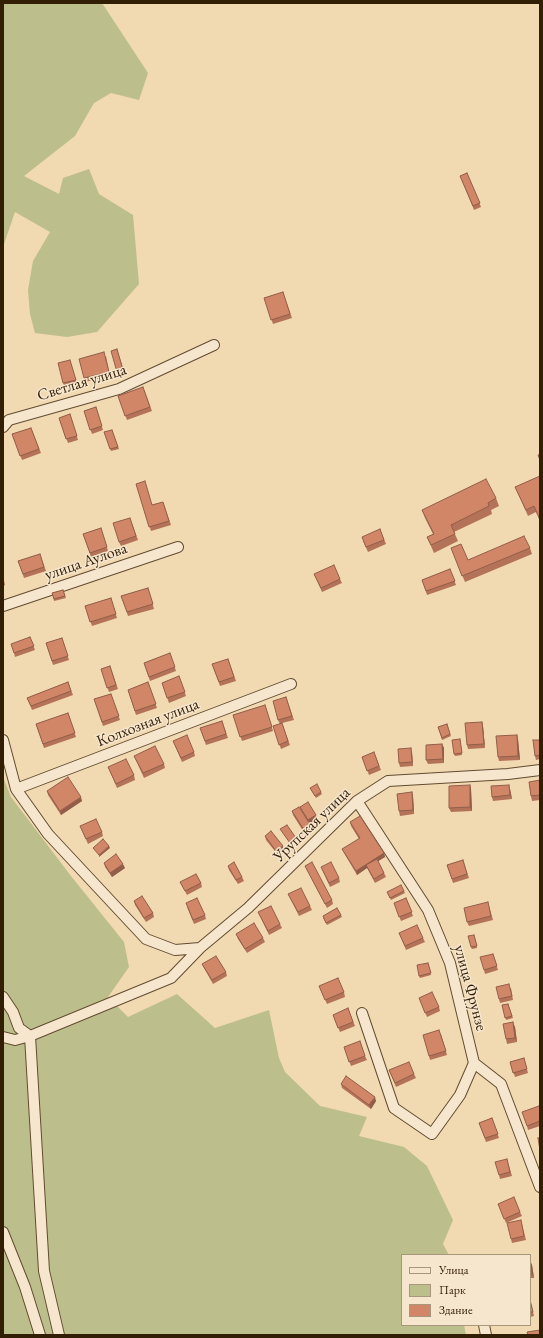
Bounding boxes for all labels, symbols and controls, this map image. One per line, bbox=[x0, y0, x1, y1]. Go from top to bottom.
street label: Светлая улица bbox=[35, 360, 129, 406]
street label: улица Аулова bbox=[42, 539, 130, 585]
street label: Колхозная улица bbox=[94, 695, 202, 751]
street label: Урупская улица bbox=[270, 784, 354, 866]
street label: улица Фрунзе bbox=[449, 943, 491, 1033]
legend bbox=[401, 1254, 531, 1326]
text: Улица bbox=[439, 1262, 469, 1278]
text: Парк bbox=[439, 1282, 466, 1298]
text: Здание bbox=[439, 1302, 473, 1318]

